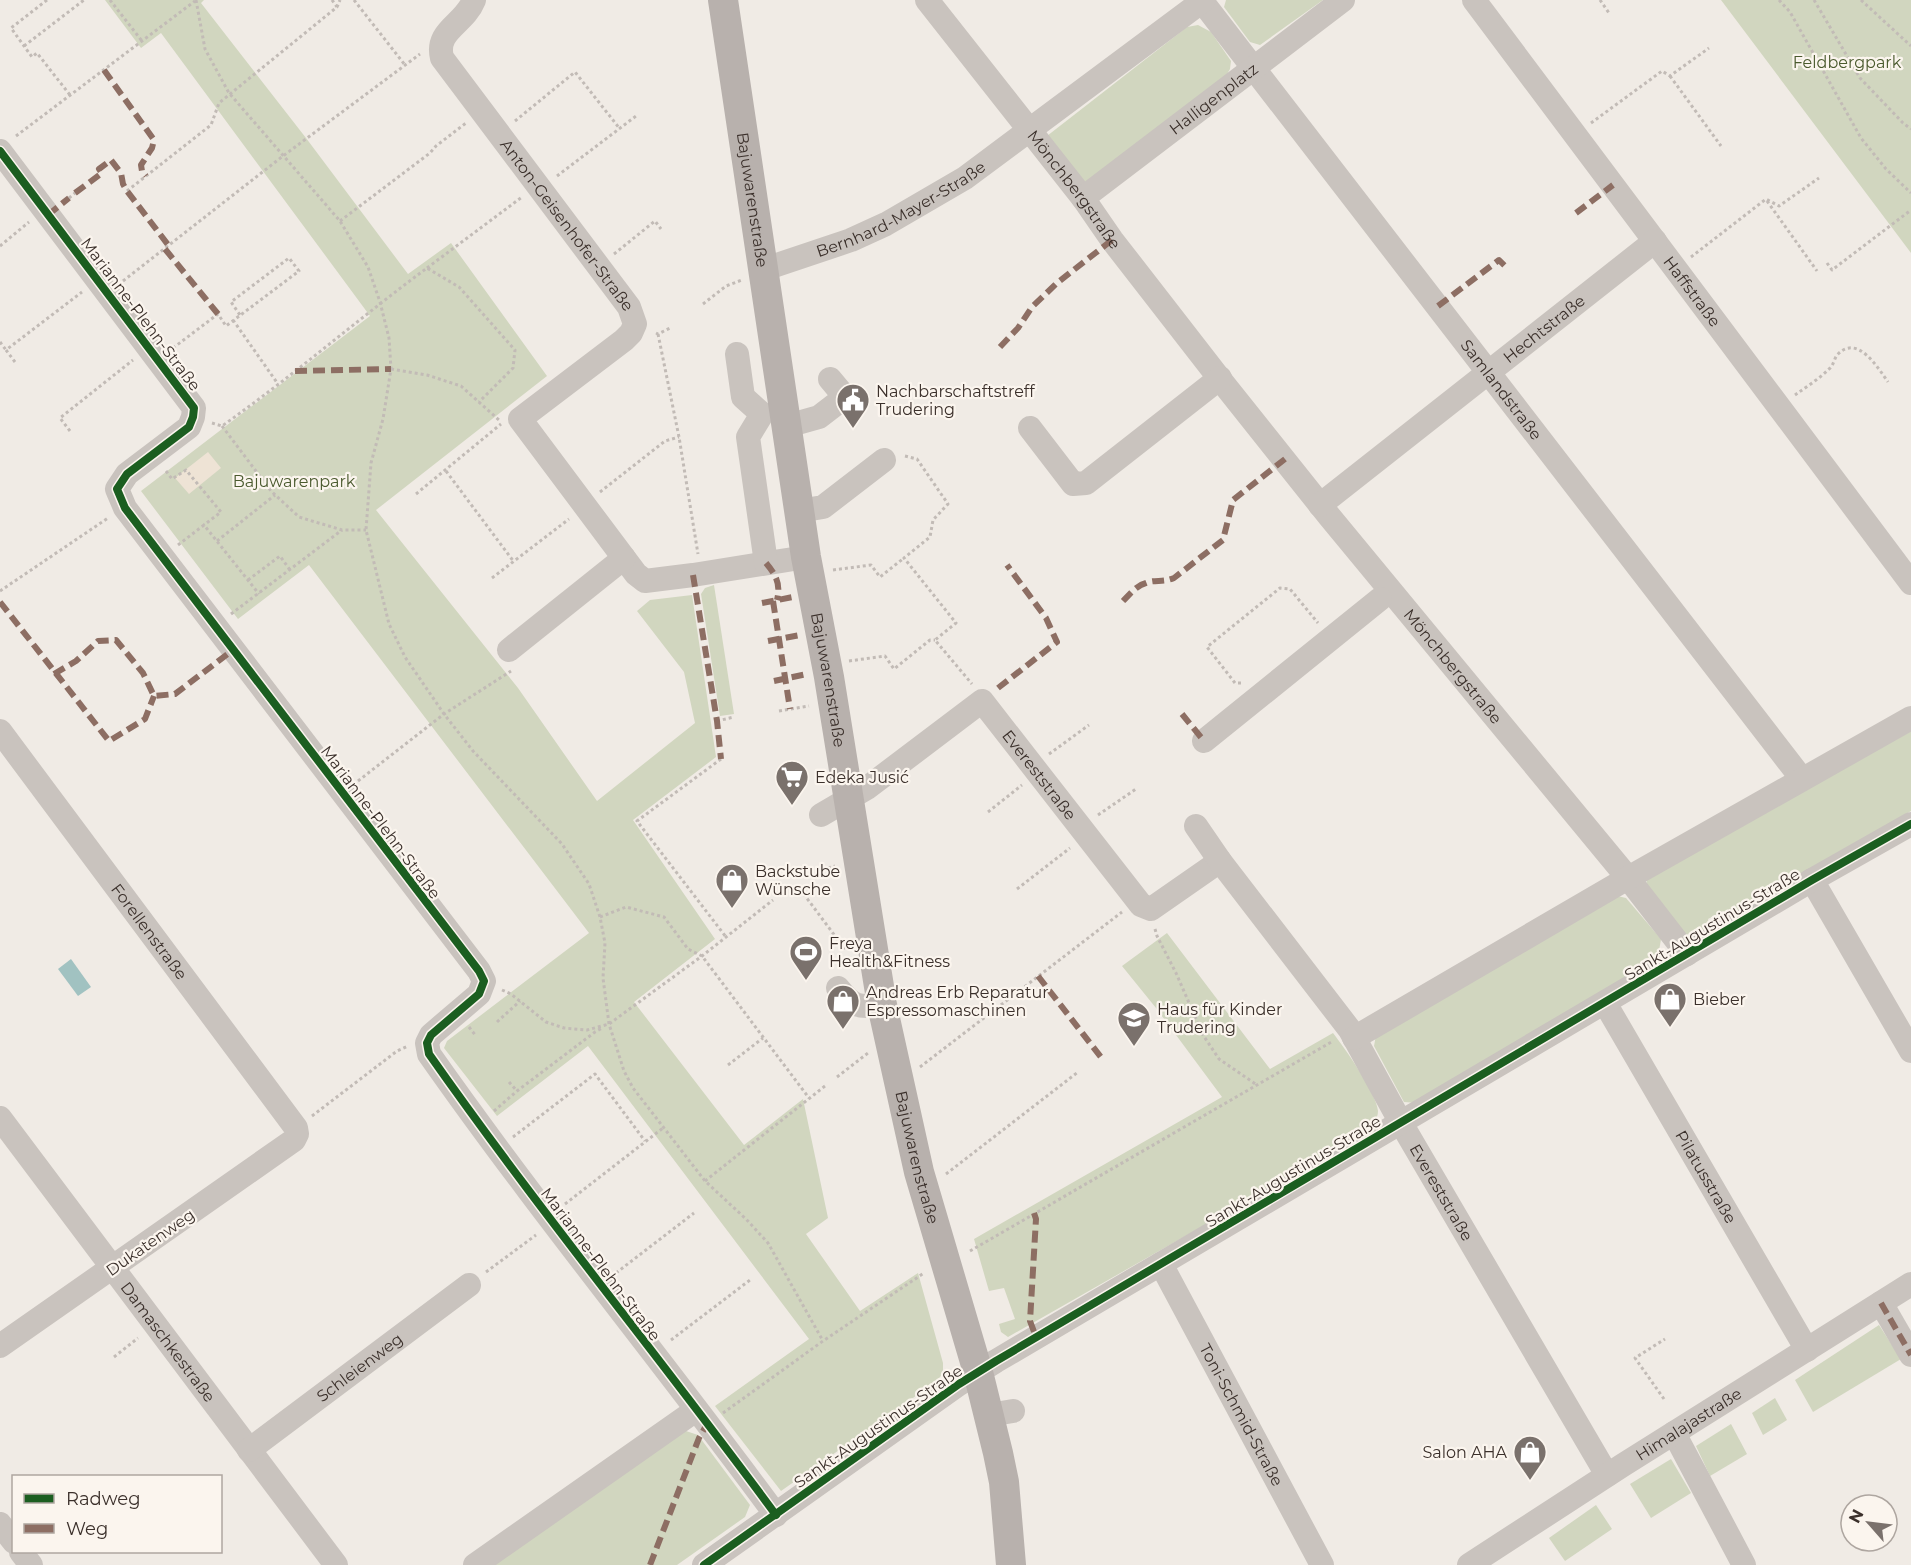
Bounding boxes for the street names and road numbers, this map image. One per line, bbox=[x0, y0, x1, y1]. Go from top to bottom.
street label: Halligenplatz bbox=[1166, 59, 1262, 139]
street label: Mönchbergstraße bbox=[1023, 127, 1124, 253]
street label: Bajuwarenstraße bbox=[733, 131, 772, 269]
street label: Anton-Geisenhofer-Straße bbox=[496, 135, 638, 315]
street label: Bernhard-Mayer-Straße bbox=[814, 157, 989, 261]
street label: Marianne-Plehn-Straße bbox=[77, 234, 204, 395]
street label: Haffstraße bbox=[1659, 253, 1724, 331]
street label: Hechtstraße bbox=[1499, 291, 1589, 367]
street label: Samlandstraße bbox=[1456, 336, 1546, 444]
street label: Mönchbergstraße bbox=[1400, 605, 1506, 728]
street label: Bajuwarenstraße bbox=[807, 611, 849, 749]
street label: Evereststraße bbox=[998, 726, 1080, 824]
street label: Marianne-Plehn-Straße bbox=[317, 742, 444, 903]
street label: Sankt-Augustinus-Straße bbox=[1621, 864, 1803, 984]
street label: Forellenstraße bbox=[107, 880, 191, 983]
street label: Bajuwarenstraße bbox=[891, 1089, 943, 1226]
street label: Sankt-Augustinus-Straße bbox=[1202, 1111, 1384, 1231]
street label: Pilatusstraße bbox=[1671, 1127, 1740, 1227]
street label: Evereststraße bbox=[1405, 1141, 1477, 1244]
street label: Marianne-Plehn-Straße bbox=[537, 1184, 664, 1345]
street label: Dukatenweg bbox=[102, 1205, 198, 1280]
street label: Damaschkestraße bbox=[117, 1278, 219, 1406]
street label: Schleienweg bbox=[313, 1329, 406, 1406]
street label: Toni-Schmid-Straße bbox=[1195, 1341, 1287, 1490]
street label: Sankt-Augustinus-Straße bbox=[790, 1361, 966, 1492]
street label: Himalajastraße bbox=[1632, 1384, 1745, 1465]

